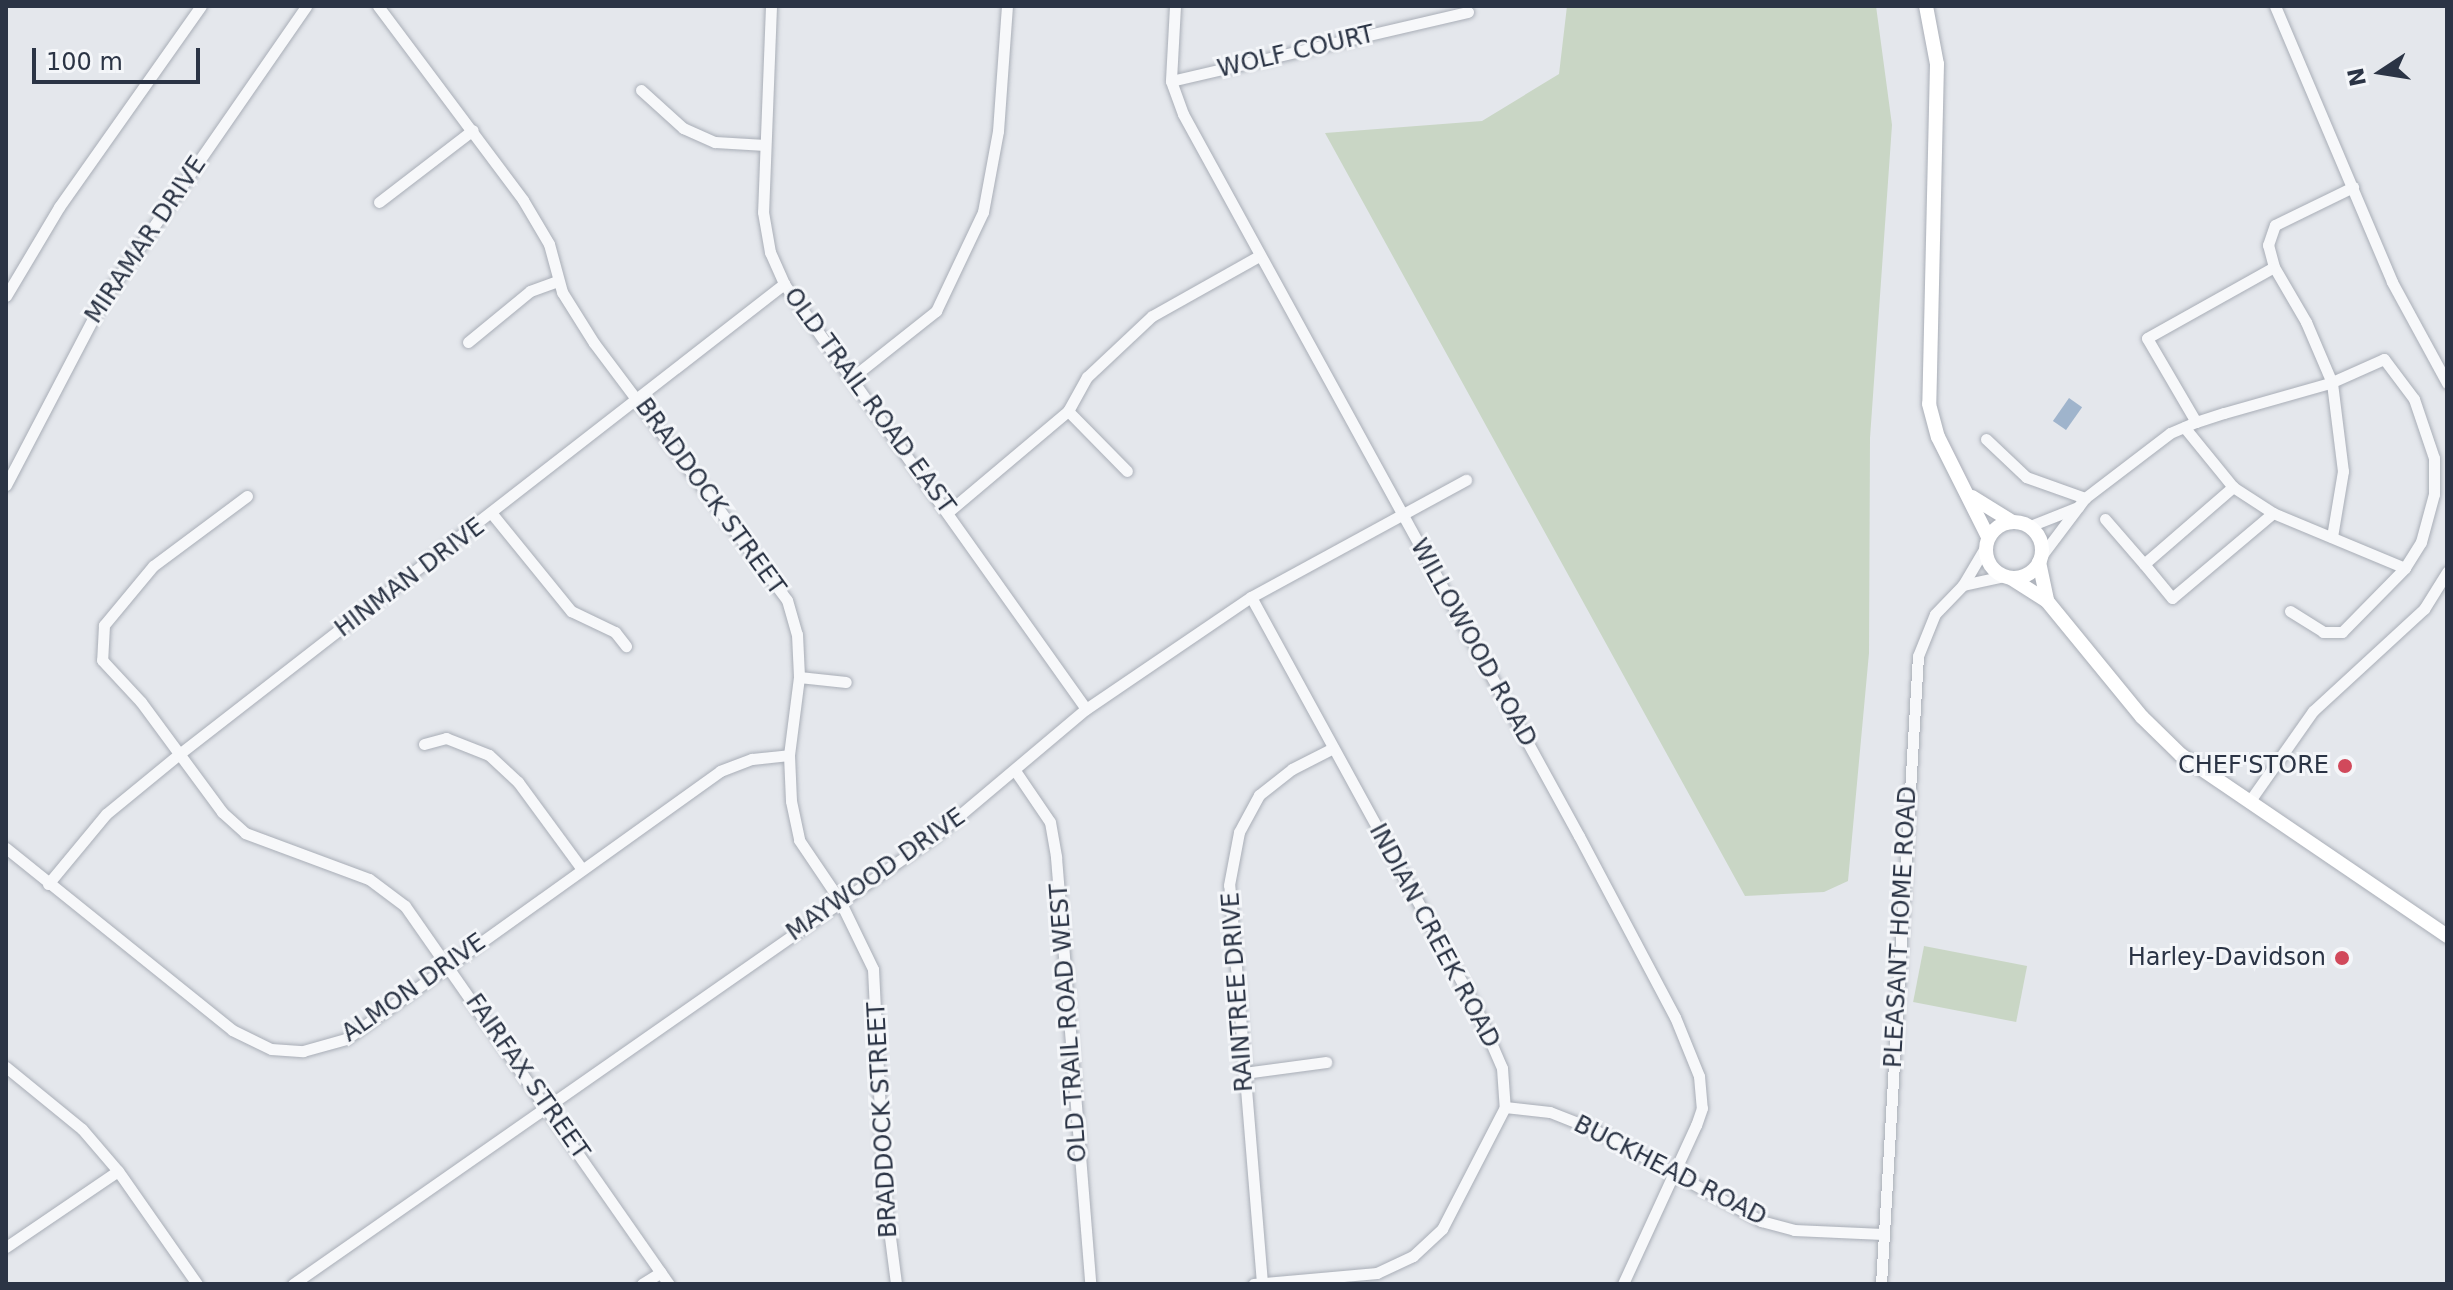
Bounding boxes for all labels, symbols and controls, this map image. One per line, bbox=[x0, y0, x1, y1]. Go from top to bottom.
street label: WOLF COURT bbox=[1215, 20, 1377, 84]
scale bar bbox=[36, 32, 204, 82]
north arrow bbox=[2341, 32, 2421, 112]
text: 100 m bbox=[46, 48, 123, 76]
text: N bbox=[2343, 65, 2371, 89]
street label: MIRAMAR DRIVE bbox=[79, 151, 213, 329]
street label: OLD TRAIL ROAD EAST bbox=[777, 282, 961, 520]
street label: BRADDOCK STREET bbox=[629, 393, 791, 601]
street label: HINMAN DRIVE bbox=[330, 512, 490, 644]
street label: WILLOWOOD ROAD bbox=[1404, 534, 1542, 752]
place label: CHEF'STORE bbox=[2178, 752, 2329, 780]
marker: CHEF'STORE bbox=[2336, 757, 2354, 775]
street label: PLEASANT HOME ROAD bbox=[1879, 785, 1923, 1069]
street label: MAYWOOD DRIVE bbox=[781, 803, 971, 947]
street label: INDIAN CREEK ROAD bbox=[1363, 819, 1505, 1053]
street label: OLD TRAIL ROAD WEST bbox=[1045, 882, 1093, 1164]
street label: RAINTREE DRIVE bbox=[1217, 891, 1259, 1093]
street label: ALMON DRIVE bbox=[337, 928, 491, 1048]
place label: Harley-Davidson bbox=[2128, 944, 2326, 972]
marker: Harley-Davidson bbox=[2333, 949, 2351, 967]
street label: FAIRFAX STREET bbox=[459, 989, 595, 1165]
street label: BRADDOCK STREET bbox=[862, 1001, 904, 1239]
street label: BUCKHEAD ROAD bbox=[1569, 1110, 1771, 1232]

